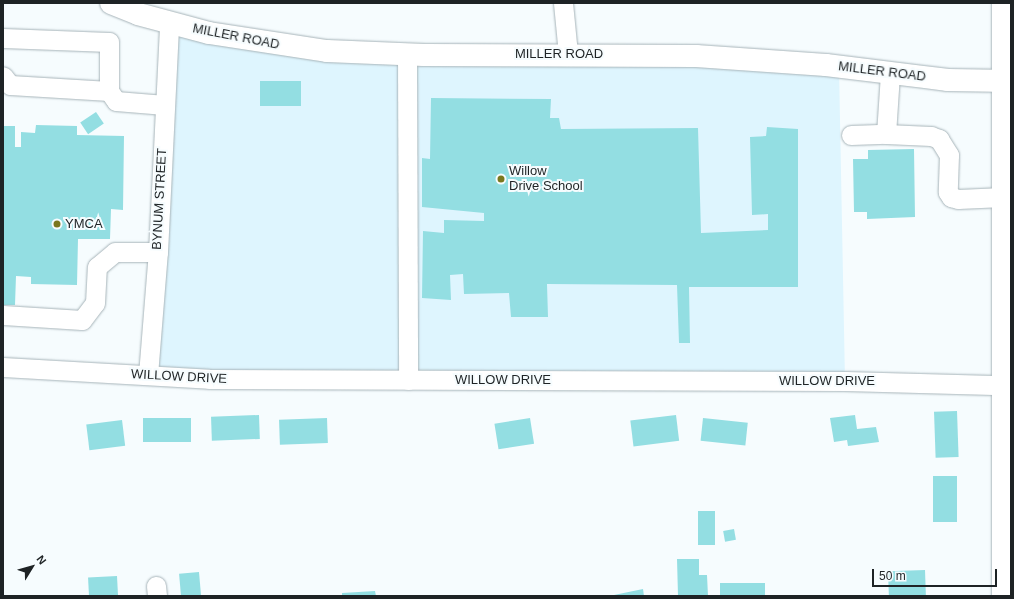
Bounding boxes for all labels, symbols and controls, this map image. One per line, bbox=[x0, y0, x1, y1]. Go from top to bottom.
street label: MILLER ROAD bbox=[191, 21, 281, 53]
street label: MILLER ROAD bbox=[515, 46, 603, 62]
street label: MILLER ROAD bbox=[837, 59, 927, 85]
street label: BYNUM STREET bbox=[150, 148, 170, 250]
place label: Willow Drive School bbox=[509, 164, 583, 195]
marker: Willow Drive School bbox=[496, 174, 506, 184]
place label: YMCA bbox=[65, 216, 103, 232]
marker: YMCA bbox=[52, 219, 62, 229]
street label: WILLOW DRIVE bbox=[131, 367, 227, 387]
street label: WILLOW DRIVE bbox=[455, 372, 551, 388]
street label: WILLOW DRIVE bbox=[779, 373, 875, 389]
north arrow bbox=[12, 547, 52, 587]
text: N bbox=[34, 553, 49, 567]
scale bar bbox=[874, 561, 999, 587]
text: 50 m bbox=[879, 569, 906, 583]

